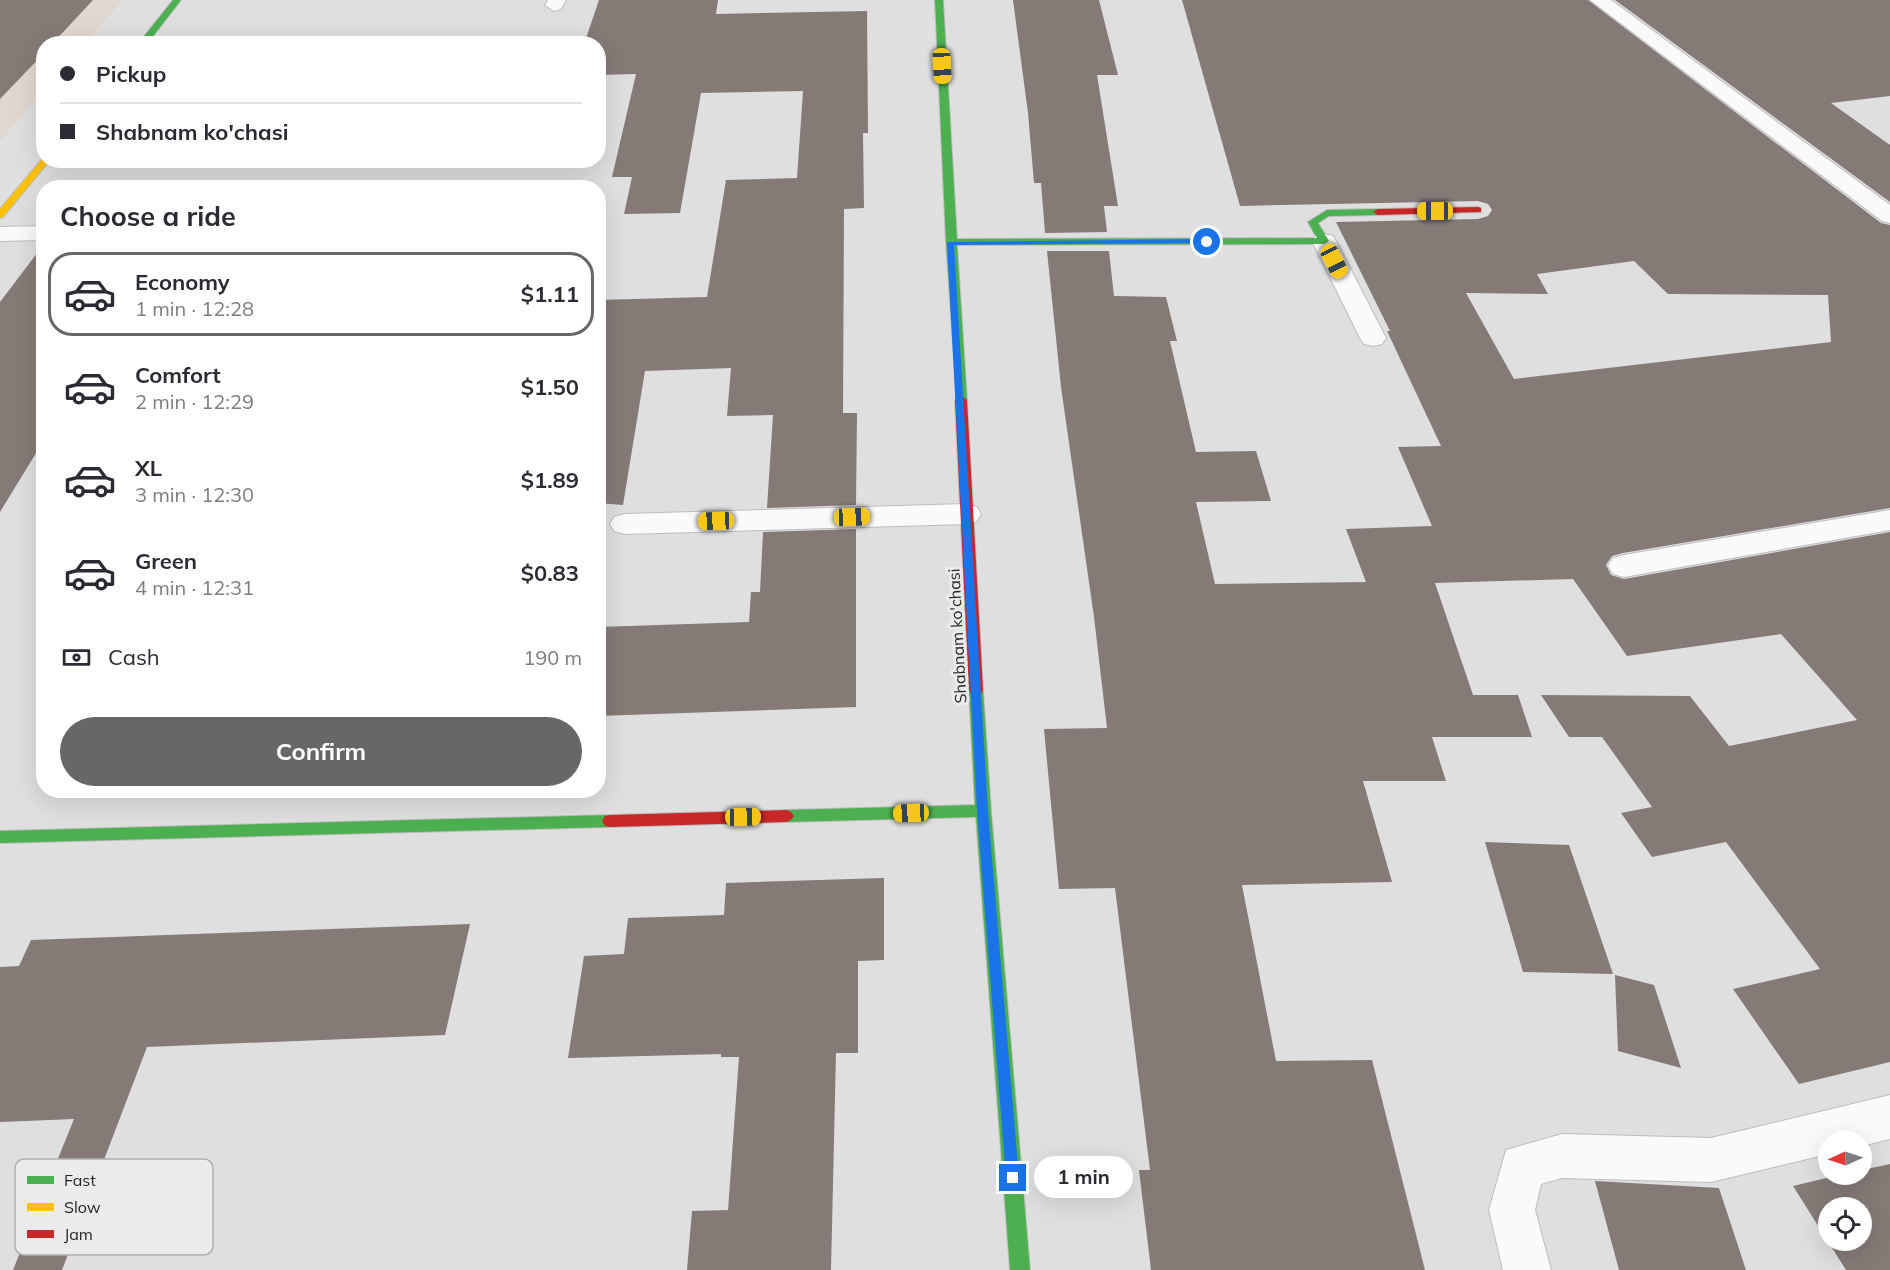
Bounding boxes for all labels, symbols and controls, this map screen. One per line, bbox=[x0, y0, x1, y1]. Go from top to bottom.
car bbox=[932, 48, 952, 84]
text: Pickup bbox=[96, 60, 166, 88]
text: Shabnam ko'chasi bbox=[96, 118, 289, 146]
text: Choose a ride bbox=[60, 199, 236, 233]
car bbox=[1417, 202, 1453, 220]
route start bbox=[1193, 228, 1220, 255]
car bbox=[1318, 241, 1350, 281]
icon: car bbox=[63, 267, 117, 321]
text: Economy bbox=[135, 268, 230, 296]
text: $1.11 bbox=[521, 280, 579, 308]
text: 1 min · 12:28 bbox=[135, 296, 254, 321]
icon: car bbox=[63, 360, 117, 414]
text: Comfort bbox=[135, 361, 221, 389]
text: $1.50 bbox=[521, 373, 579, 401]
text: 2 min · 12:29 bbox=[135, 389, 254, 414]
icon: car bbox=[63, 453, 117, 507]
text: XL bbox=[135, 454, 162, 482]
text: $1.89 bbox=[521, 466, 579, 494]
text: 3 min · 12:30 bbox=[135, 482, 254, 507]
car bbox=[834, 507, 870, 527]
car bbox=[698, 511, 734, 531]
icon: car bbox=[63, 546, 117, 600]
text: Green bbox=[135, 547, 197, 575]
text: $0.83 bbox=[521, 559, 579, 587]
street label: Shabnam ko'chasi bbox=[943, 568, 971, 704]
text: 4 min · 12:31 bbox=[135, 575, 254, 600]
icon: cash bbox=[60, 641, 93, 674]
text: Cash bbox=[108, 643, 160, 671]
text: 190 m bbox=[523, 645, 582, 670]
button: Confirm bbox=[60, 717, 582, 786]
car bbox=[893, 803, 929, 823]
car bbox=[725, 808, 761, 826]
north arrow bbox=[1818, 1131, 1872, 1185]
map controls bbox=[1818, 1131, 1872, 1251]
callout: 1 min bbox=[1034, 1157, 1133, 1199]
legend bbox=[15, 1159, 213, 1255]
route end bbox=[999, 1164, 1026, 1191]
text: 1 min bbox=[1057, 1164, 1110, 1189]
text: Fast bbox=[64, 1170, 96, 1190]
text: Slow bbox=[64, 1197, 101, 1217]
button: locate bbox=[1818, 1197, 1872, 1251]
text: Jam bbox=[64, 1224, 93, 1244]

